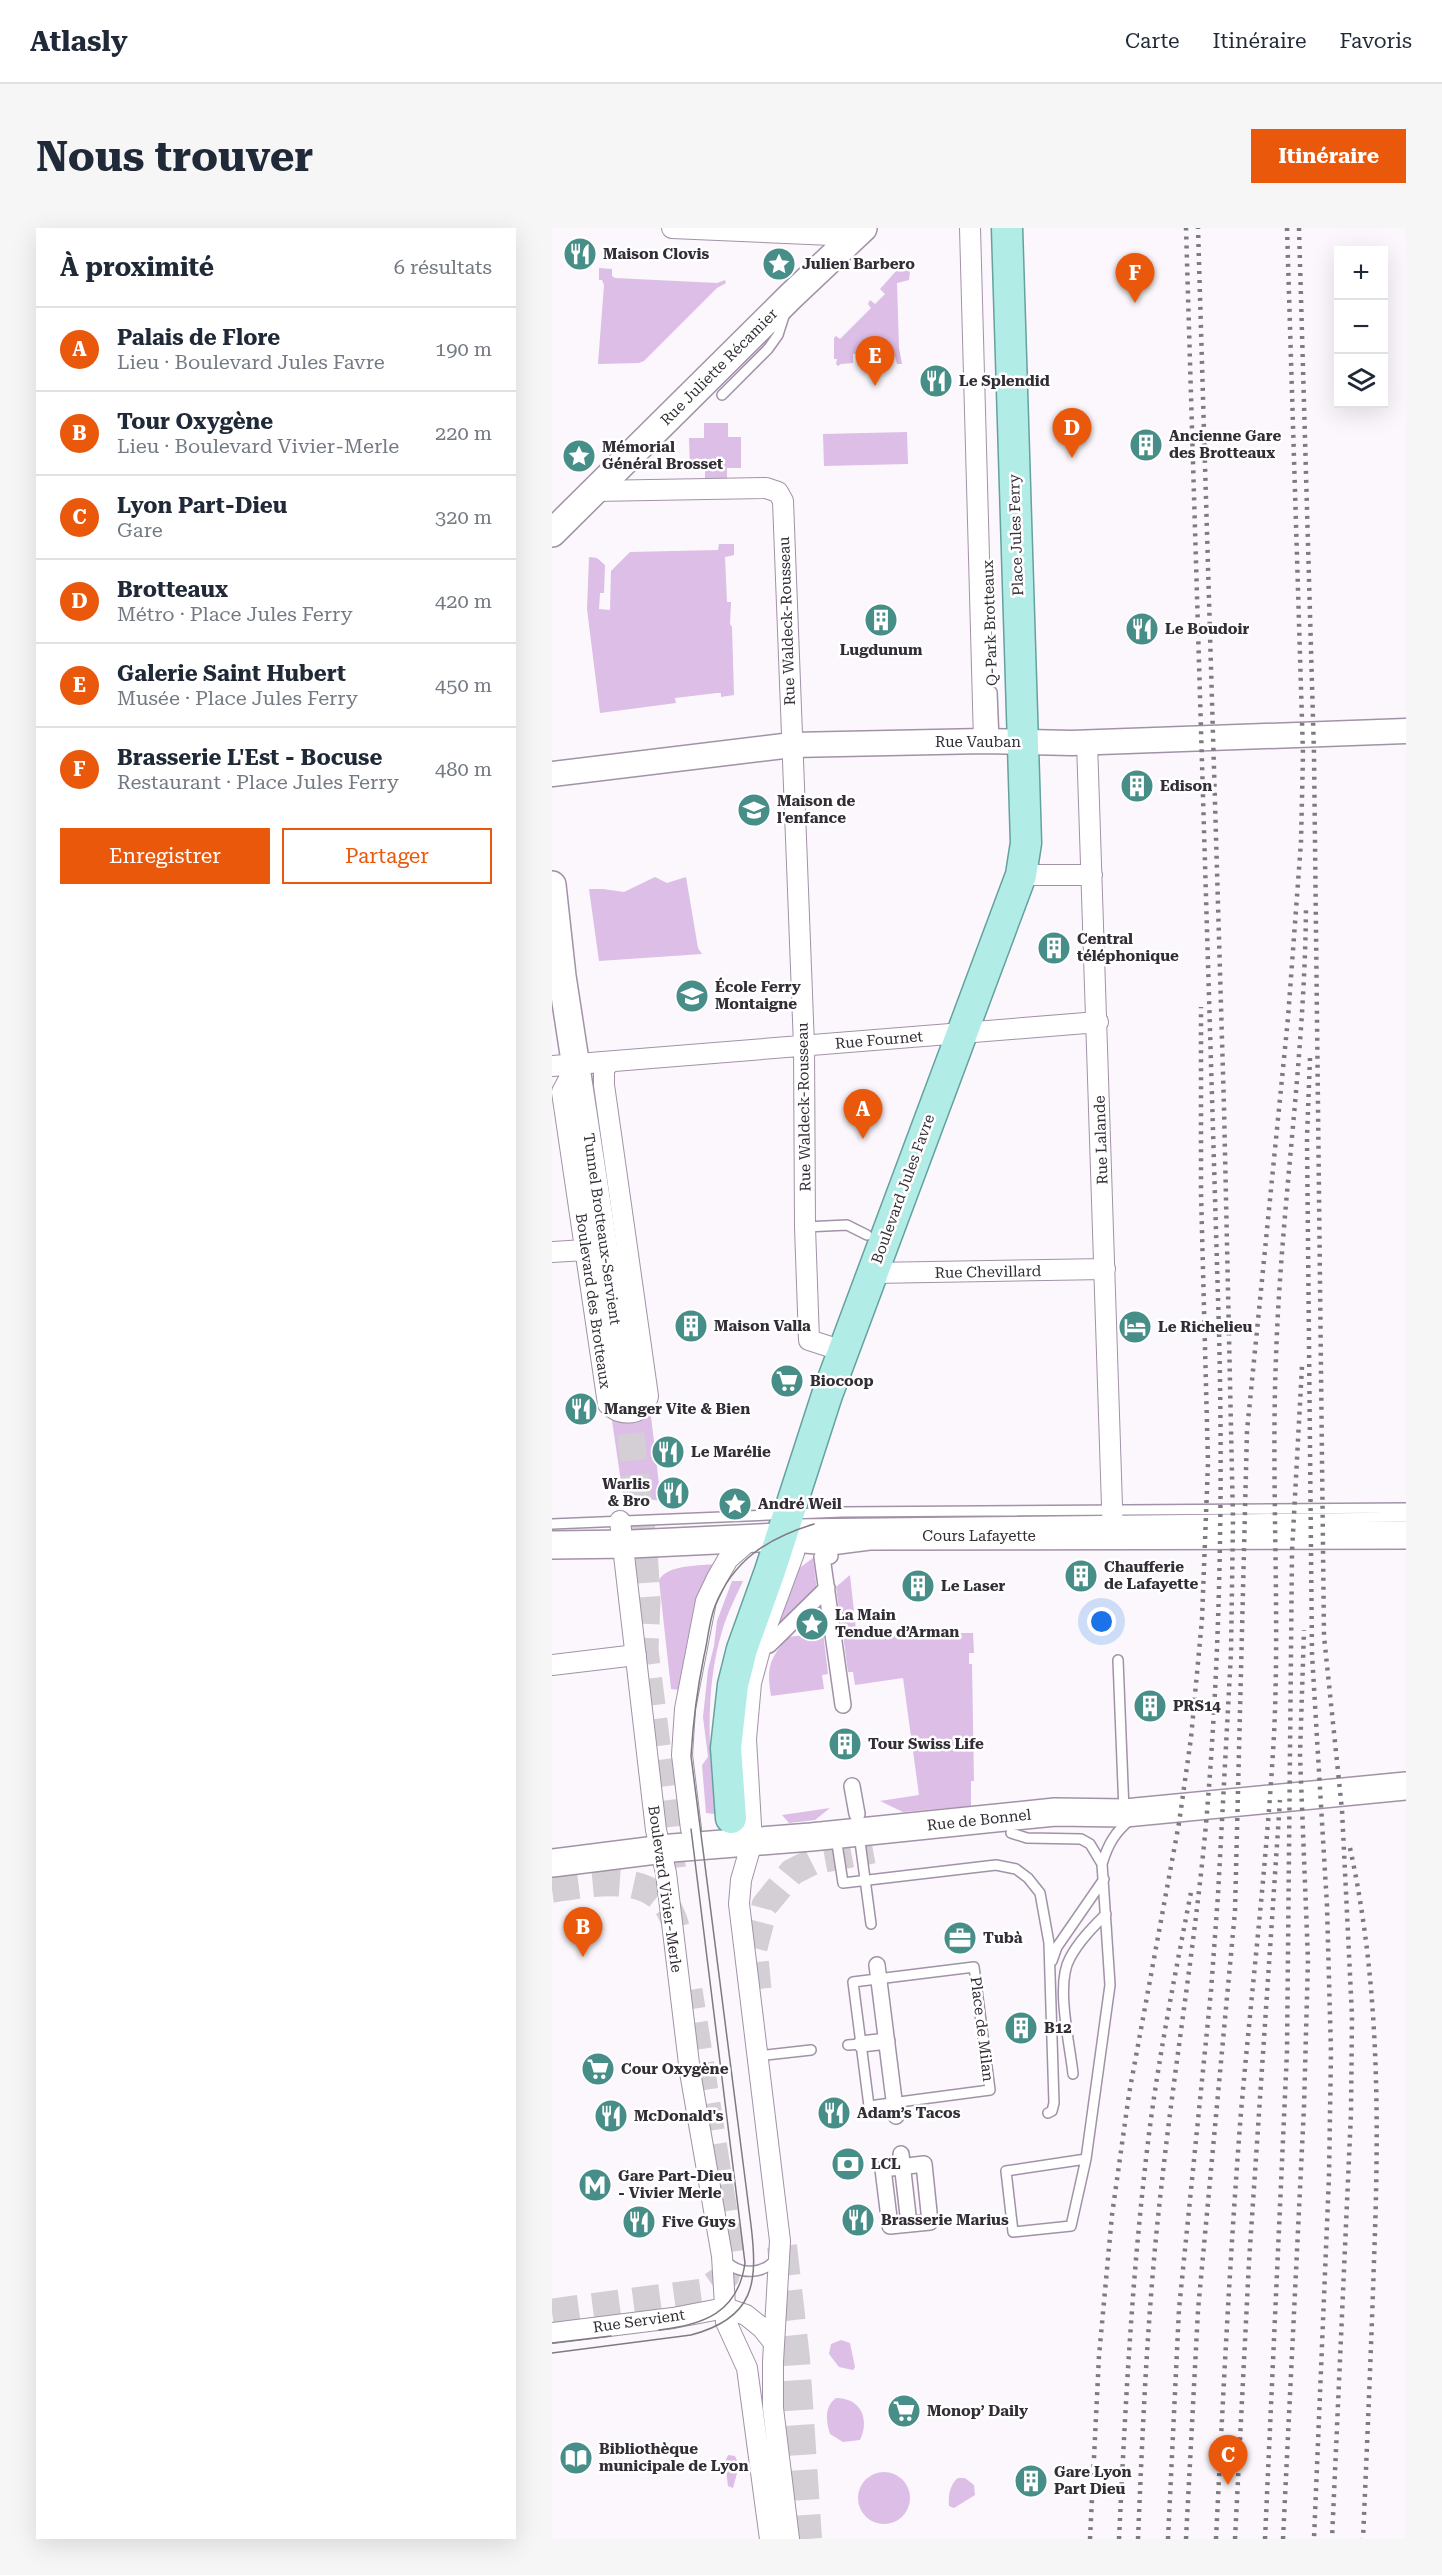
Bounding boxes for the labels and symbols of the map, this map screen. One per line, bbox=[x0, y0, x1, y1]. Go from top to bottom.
restaurant icon: Maison Clovis bbox=[562, 236, 598, 272]
place label: Maison Clovis bbox=[603, 245, 709, 263]
place icon: Julien Barbero bbox=[761, 246, 797, 282]
pin: F bbox=[1116, 254, 1154, 303]
place label: Julien Barbero bbox=[802, 255, 915, 273]
street label: Rue Juliette Récamier bbox=[657, 305, 781, 429]
pin: E bbox=[856, 336, 894, 386]
restaurant icon: Le Splendid bbox=[918, 363, 954, 399]
place label: Le Splendid bbox=[959, 372, 1050, 390]
pin: D bbox=[1052, 408, 1092, 458]
building icon: Ancienne Gare des Brotteaux bbox=[1128, 427, 1164, 463]
place label: Ancienne Gare des Brotteaux bbox=[1169, 427, 1281, 462]
place icon: Mémorial Général Brosset bbox=[561, 438, 597, 474]
place label: Mémorial Général Brosset bbox=[602, 438, 723, 473]
street label: Place Jules Ferry bbox=[1005, 474, 1027, 596]
street label: Rue Waldeck-Rousseau bbox=[775, 536, 799, 706]
street label: Q-Park Brotteaux bbox=[979, 559, 1001, 686]
building icon: Lugdunum bbox=[863, 602, 899, 638]
restaurant icon: Le Boudoir bbox=[1124, 611, 1160, 647]
place label: Le Boudoir bbox=[1165, 620, 1249, 638]
place label: Lugdunum bbox=[840, 641, 923, 659]
street label: Rue Vauban bbox=[935, 733, 1021, 751]
building icon: Edison bbox=[1119, 768, 1155, 804]
place label: Edison bbox=[1160, 777, 1212, 795]
school or university icon: Maison de l'enfance bbox=[736, 792, 772, 828]
place label: Maison de l'enfance bbox=[777, 792, 856, 827]
building icon: Central téléphonique bbox=[1036, 930, 1072, 966]
place label: Central téléphonique bbox=[1077, 930, 1179, 965]
place label: École Ferry Montaigne bbox=[715, 977, 801, 1013]
school or university icon: École Ferry Montaigne bbox=[674, 978, 710, 1014]
street label: Rue Waldeck-Rousseau bbox=[794, 1022, 814, 1192]
street label: Rue Fournet bbox=[834, 1027, 924, 1053]
pin: A bbox=[844, 1090, 882, 1139]
street label: Rue Lalande bbox=[1090, 1095, 1112, 1185]
street label: Boulevard Jules Favre bbox=[868, 1112, 938, 1266]
street label: Tunnel Brotteaux-Servient bbox=[580, 1132, 624, 1326]
street label: Boulevard des Brotteaux bbox=[572, 1212, 614, 1390]
street label: Rue Chevillard bbox=[935, 1262, 1042, 1282]
building icon: Maison Valla bbox=[673, 1308, 709, 1344]
hotel icon: Le Richelieu bbox=[1117, 1309, 1153, 1345]
place label: Maison Valla bbox=[714, 1317, 811, 1335]
place label: Le Richelieu bbox=[1158, 1318, 1253, 1336]
supermarket icon: Biocoop bbox=[769, 1363, 805, 1399]
place label: Biocoop bbox=[810, 1372, 874, 1390]
restaurant icon: Manger Vite & Bien bbox=[563, 1391, 599, 1427]
place label: Manger Vite & Bien bbox=[604, 1400, 750, 1418]
restaurant icon: Le Marélie bbox=[650, 1434, 686, 1470]
place label: Le Marélie bbox=[691, 1443, 771, 1461]
place label: Warlis & Bro bbox=[602, 1475, 650, 1510]
restaurant icon: Warlis & Bro bbox=[655, 1475, 691, 1511]
place icon: André Weil bbox=[717, 1486, 753, 1522]
place label: André Weil bbox=[758, 1495, 842, 1513]
street label: Cours Lafayette bbox=[922, 1527, 1036, 1545]
building icon: Chaufferie de Lafayette bbox=[1063, 1558, 1099, 1594]
place label: Chaufferie de Lafayette bbox=[1104, 1558, 1198, 1593]
building icon: Le Laser bbox=[900, 1568, 936, 1604]
place label: Le Laser bbox=[941, 1577, 1005, 1595]
place icon: La Main Tendue d’Arman bbox=[794, 1606, 830, 1642]
place label: La Main Tendue d’Arman bbox=[835, 1606, 959, 1641]
your location bbox=[1087, 1607, 1116, 1636]
building icon: PRS14 bbox=[1132, 1688, 1168, 1724]
place label: PRS14 bbox=[1173, 1697, 1221, 1715]
building icon: Tour Swiss Life bbox=[827, 1726, 863, 1762]
place label: Tour Swiss Life bbox=[868, 1735, 984, 1753]
street label: Boulevard Vivier-Merle bbox=[644, 1804, 686, 1974]
street label: Rue de Bonnel bbox=[926, 1806, 1032, 1834]
pin: B bbox=[564, 1908, 603, 1957]
office icon: Tubà bbox=[942, 1920, 978, 1956]
place label: Tubà bbox=[983, 1929, 1023, 1947]
street label: Place de Milan bbox=[967, 1975, 997, 2083]
building icon: B12 bbox=[1003, 2010, 1039, 2046]
place label: B12 bbox=[1044, 2019, 1072, 2037]
supermarket icon: Cour Oxygène bbox=[580, 2051, 616, 2087]
place label: Cour Oxygène bbox=[621, 2060, 729, 2078]
restaurant icon: Adam’s Tacos bbox=[816, 2095, 852, 2131]
restaurant icon: McDonald's bbox=[593, 2098, 629, 2134]
place label: Adam’s Tacos bbox=[857, 2104, 961, 2122]
place label: McDonald's bbox=[634, 2107, 724, 2125]
bank icon: LCL bbox=[830, 2146, 866, 2182]
place label: LCL bbox=[871, 2155, 901, 2173]
metro station icon: Gare Part-Dieu - Vivier Merle bbox=[577, 2167, 613, 2203]
place label: Gare Part-Dieu - Vivier Merle bbox=[618, 2167, 733, 2202]
restaurant icon: Brasserie Marius bbox=[840, 2202, 876, 2238]
restaurant icon: Five Guys bbox=[621, 2204, 657, 2240]
place label: Brasserie Marius bbox=[881, 2211, 1009, 2229]
place label: Five Guys bbox=[662, 2213, 736, 2231]
street label: Rue Servient bbox=[592, 2306, 687, 2336]
supermarket icon: Monop’ Daily bbox=[886, 2393, 922, 2429]
place label: Monop’ Daily bbox=[927, 2402, 1028, 2420]
pin: C bbox=[1208, 2436, 1248, 2485]
library icon: Bibliothèque municipale de Lyon bbox=[558, 2440, 594, 2476]
place label: Bibliothèque municipale de Lyon bbox=[599, 2440, 749, 2475]
building icon: Gare Lyon Part Dieu bbox=[1013, 2463, 1049, 2499]
place label: Gare Lyon Part Dieu bbox=[1054, 2463, 1132, 2498]

